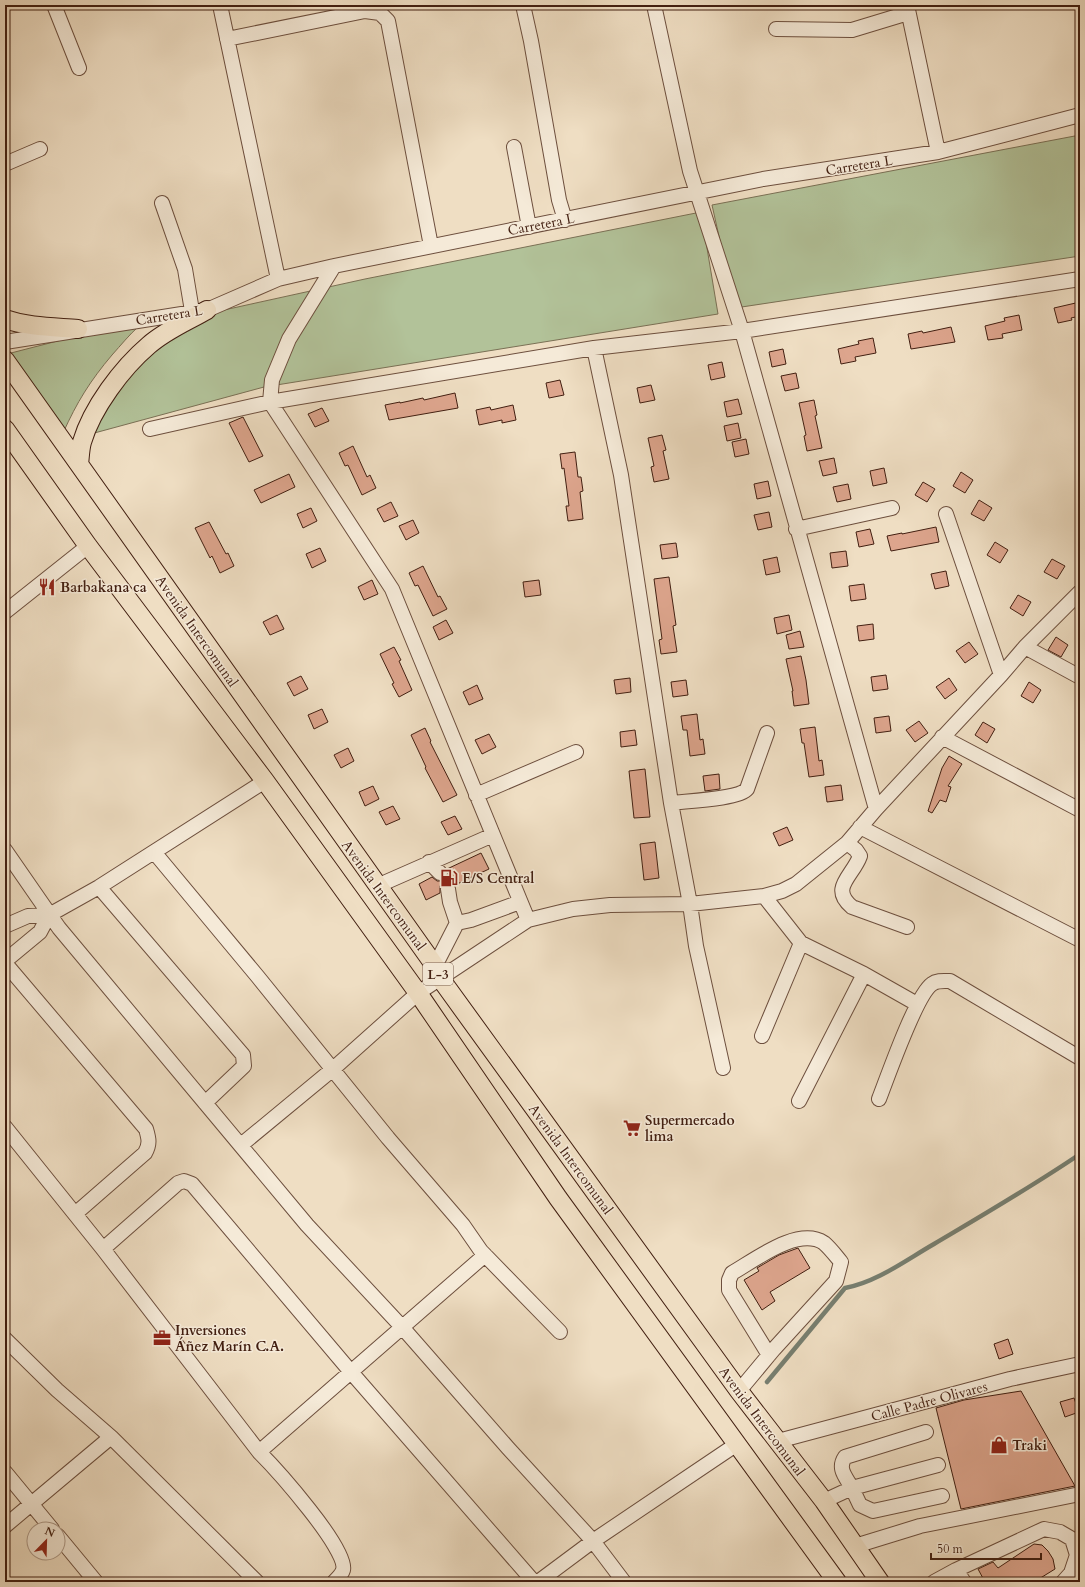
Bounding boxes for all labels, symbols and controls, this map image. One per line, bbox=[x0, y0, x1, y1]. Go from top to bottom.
street label: Carretera L bbox=[824, 151, 894, 180]
street label: Carretera L bbox=[506, 209, 577, 240]
street label: Carretera L bbox=[134, 301, 204, 330]
street label: Avenida Intercomunal bbox=[151, 572, 243, 691]
restaurant icon: Barbakana ca bbox=[37, 577, 57, 597]
place label: Barbakana ca bbox=[60, 578, 147, 597]
street label: Avenida Intercomunal bbox=[337, 836, 430, 955]
fuel station icon: E/S Central bbox=[439, 868, 459, 888]
place label: E/S Central bbox=[462, 869, 534, 888]
road number: L-3 bbox=[423, 963, 453, 985]
street label: Avenida Intercomunal bbox=[524, 1100, 617, 1219]
place label: Supermercado lima bbox=[645, 1111, 735, 1146]
supermarket icon: Supermercado lima bbox=[622, 1118, 642, 1138]
place label: Inversiones Áñez Marín C.A. bbox=[175, 1321, 284, 1356]
office icon: Inversiones Áñez Marín C.A. bbox=[152, 1328, 172, 1348]
street label: Avenida Intercomunal bbox=[714, 1363, 809, 1480]
street label: Calle Padre Olivares bbox=[869, 1377, 990, 1426]
shop icon: Traki bbox=[989, 1435, 1009, 1455]
place label: Traki bbox=[1012, 1436, 1047, 1455]
north arrow bbox=[26, 1521, 66, 1561]
text: N bbox=[42, 1523, 57, 1541]
scale bar bbox=[931, 1535, 1041, 1561]
text: 50 m bbox=[937, 1541, 964, 1557]

